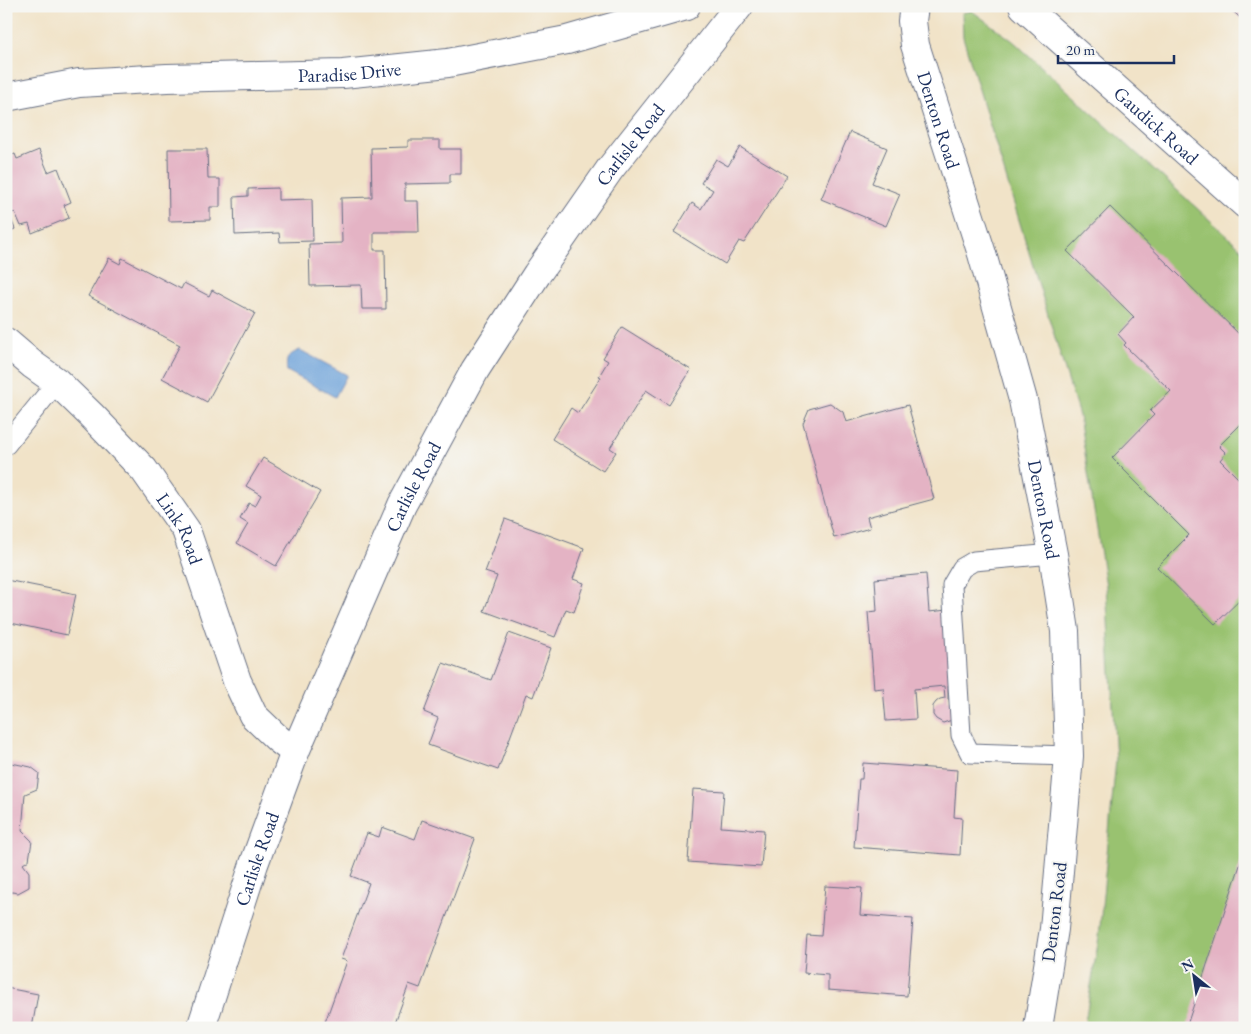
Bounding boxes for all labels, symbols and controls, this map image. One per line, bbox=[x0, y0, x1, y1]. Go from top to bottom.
scale bar bbox=[1058, 32, 1175, 64]
text: 20 m bbox=[1066, 40, 1095, 59]
street label: Paradise Drive bbox=[298, 56, 402, 88]
street label: Denton Road bbox=[912, 68, 966, 172]
street label: Gaudick Road bbox=[1109, 81, 1205, 170]
street label: Carlisle Road bbox=[590, 98, 670, 191]
street label: Carlisle Road bbox=[379, 437, 447, 536]
street label: Denton Road bbox=[1022, 458, 1066, 561]
street label: Link Road bbox=[151, 488, 209, 568]
street label: Carlisle Road bbox=[229, 808, 285, 909]
street label: Denton Road bbox=[1035, 860, 1073, 964]
north arrow bbox=[1168, 952, 1218, 1002]
text: N bbox=[1178, 954, 1197, 975]

